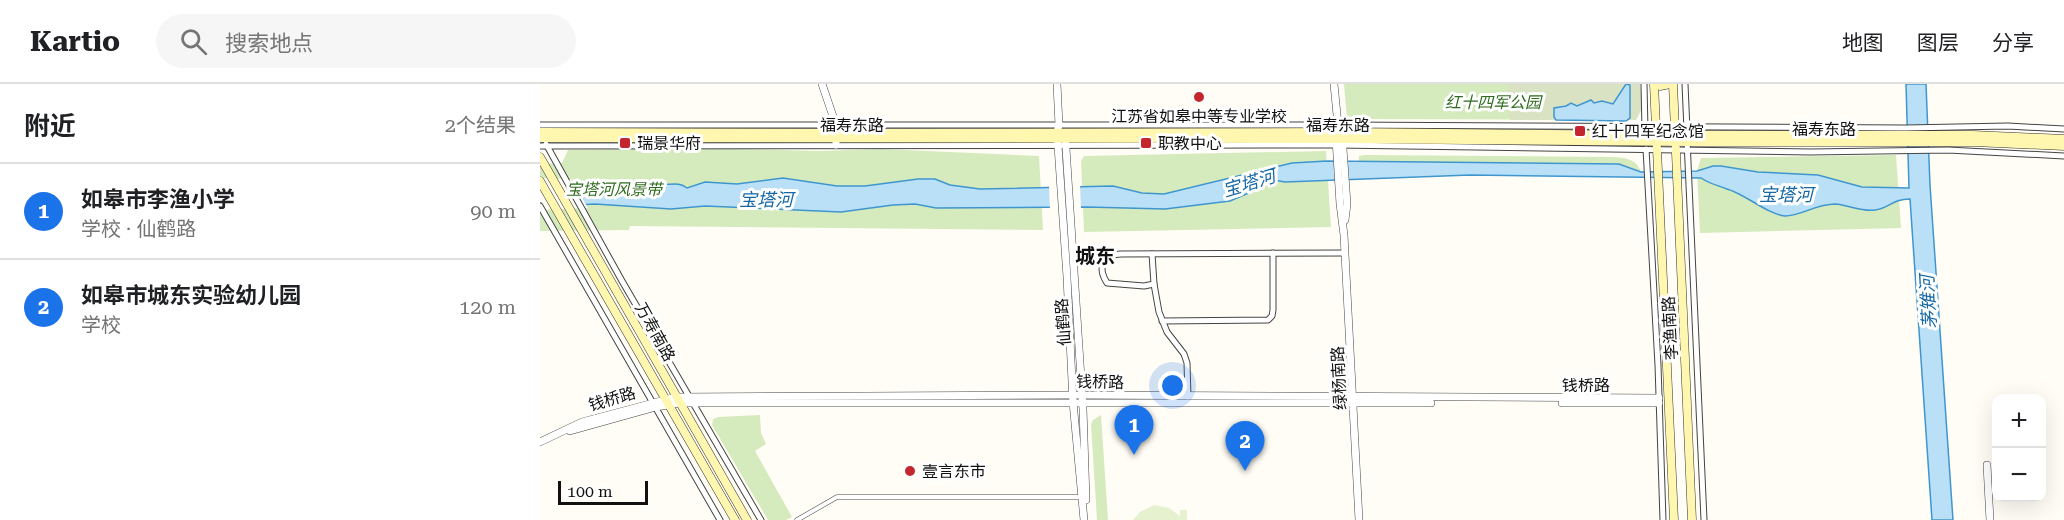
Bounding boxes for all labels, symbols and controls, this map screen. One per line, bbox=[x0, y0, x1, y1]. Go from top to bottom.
search box bbox=[156, 14, 576, 68]
text: Kartio bbox=[30, 25, 120, 58]
icon: search bbox=[177, 25, 210, 58]
text: 搜索地点 bbox=[225, 31, 313, 56]
text: 地图 bbox=[1842, 31, 1884, 55]
text: 图层 bbox=[1917, 31, 1959, 55]
text: 分享 bbox=[1992, 31, 2034, 55]
marker: 江苏省如皋中等专业学校 bbox=[1192, 90, 1206, 104]
park label: 红十四军公园 bbox=[1445, 93, 1543, 112]
place label: 江苏省如皋中等专业学校 bbox=[1111, 107, 1287, 126]
text: 附近 bbox=[24, 111, 76, 141]
text: 2个结果 bbox=[445, 113, 516, 137]
street label: 福寿东路 bbox=[820, 116, 884, 135]
street label: 福寿东路 bbox=[1306, 116, 1370, 135]
street label: 福寿东路 bbox=[1792, 120, 1856, 139]
place label: 红十四军纪念馆 bbox=[1592, 122, 1704, 141]
marker: 红十四军纪念馆 bbox=[1573, 124, 1587, 138]
place label: 瑞景华府 bbox=[637, 134, 701, 153]
place label: 职教中心 bbox=[1158, 134, 1222, 153]
marker: 瑞景华府 bbox=[618, 136, 632, 150]
marker: 职教中心 bbox=[1139, 136, 1153, 150]
water label: 宝塔河 bbox=[1220, 164, 1281, 201]
park label: 宝塔河风景带 bbox=[566, 180, 665, 199]
water label: 宝塔河 bbox=[1759, 184, 1816, 205]
text: 如皋市李渔小学 bbox=[81, 187, 235, 212]
water label: 宝塔河 bbox=[739, 189, 796, 210]
text: 1 bbox=[38, 199, 49, 223]
text: 90 m bbox=[470, 199, 516, 223]
text: 学校 · 仙鹤路 bbox=[81, 217, 196, 241]
district label: 城东 bbox=[1075, 244, 1115, 268]
water label: 茅雉河 bbox=[1916, 271, 1940, 330]
text: 如皋市城东实验幼儿园 bbox=[81, 283, 301, 308]
text: 2 bbox=[38, 295, 49, 319]
text: 120 m bbox=[459, 295, 516, 319]
street label: 李渔南路 bbox=[1659, 296, 1681, 360]
street label: 仙鹤路 bbox=[1052, 297, 1074, 347]
street label: 万寿南路 bbox=[631, 299, 679, 365]
text: 学校 bbox=[81, 313, 121, 337]
street label: 绿杨南路 bbox=[1328, 346, 1350, 410]
your location bbox=[1158, 371, 1187, 400]
street label: 钱桥路 bbox=[1076, 372, 1124, 392]
street label: 钱桥路 bbox=[1562, 376, 1610, 395]
street label: 钱桥路 bbox=[586, 383, 638, 415]
map controls bbox=[1992, 394, 2046, 502]
button: + bbox=[1992, 394, 2046, 448]
pin: 1 bbox=[1114, 406, 1154, 455]
pin: 2 bbox=[1226, 422, 1264, 471]
button: − bbox=[1992, 448, 2046, 502]
place label: 壹言东市 bbox=[922, 462, 986, 481]
marker: 壹言东市 bbox=[903, 464, 917, 478]
scale bar bbox=[558, 478, 648, 506]
text: 100 m bbox=[567, 482, 613, 501]

